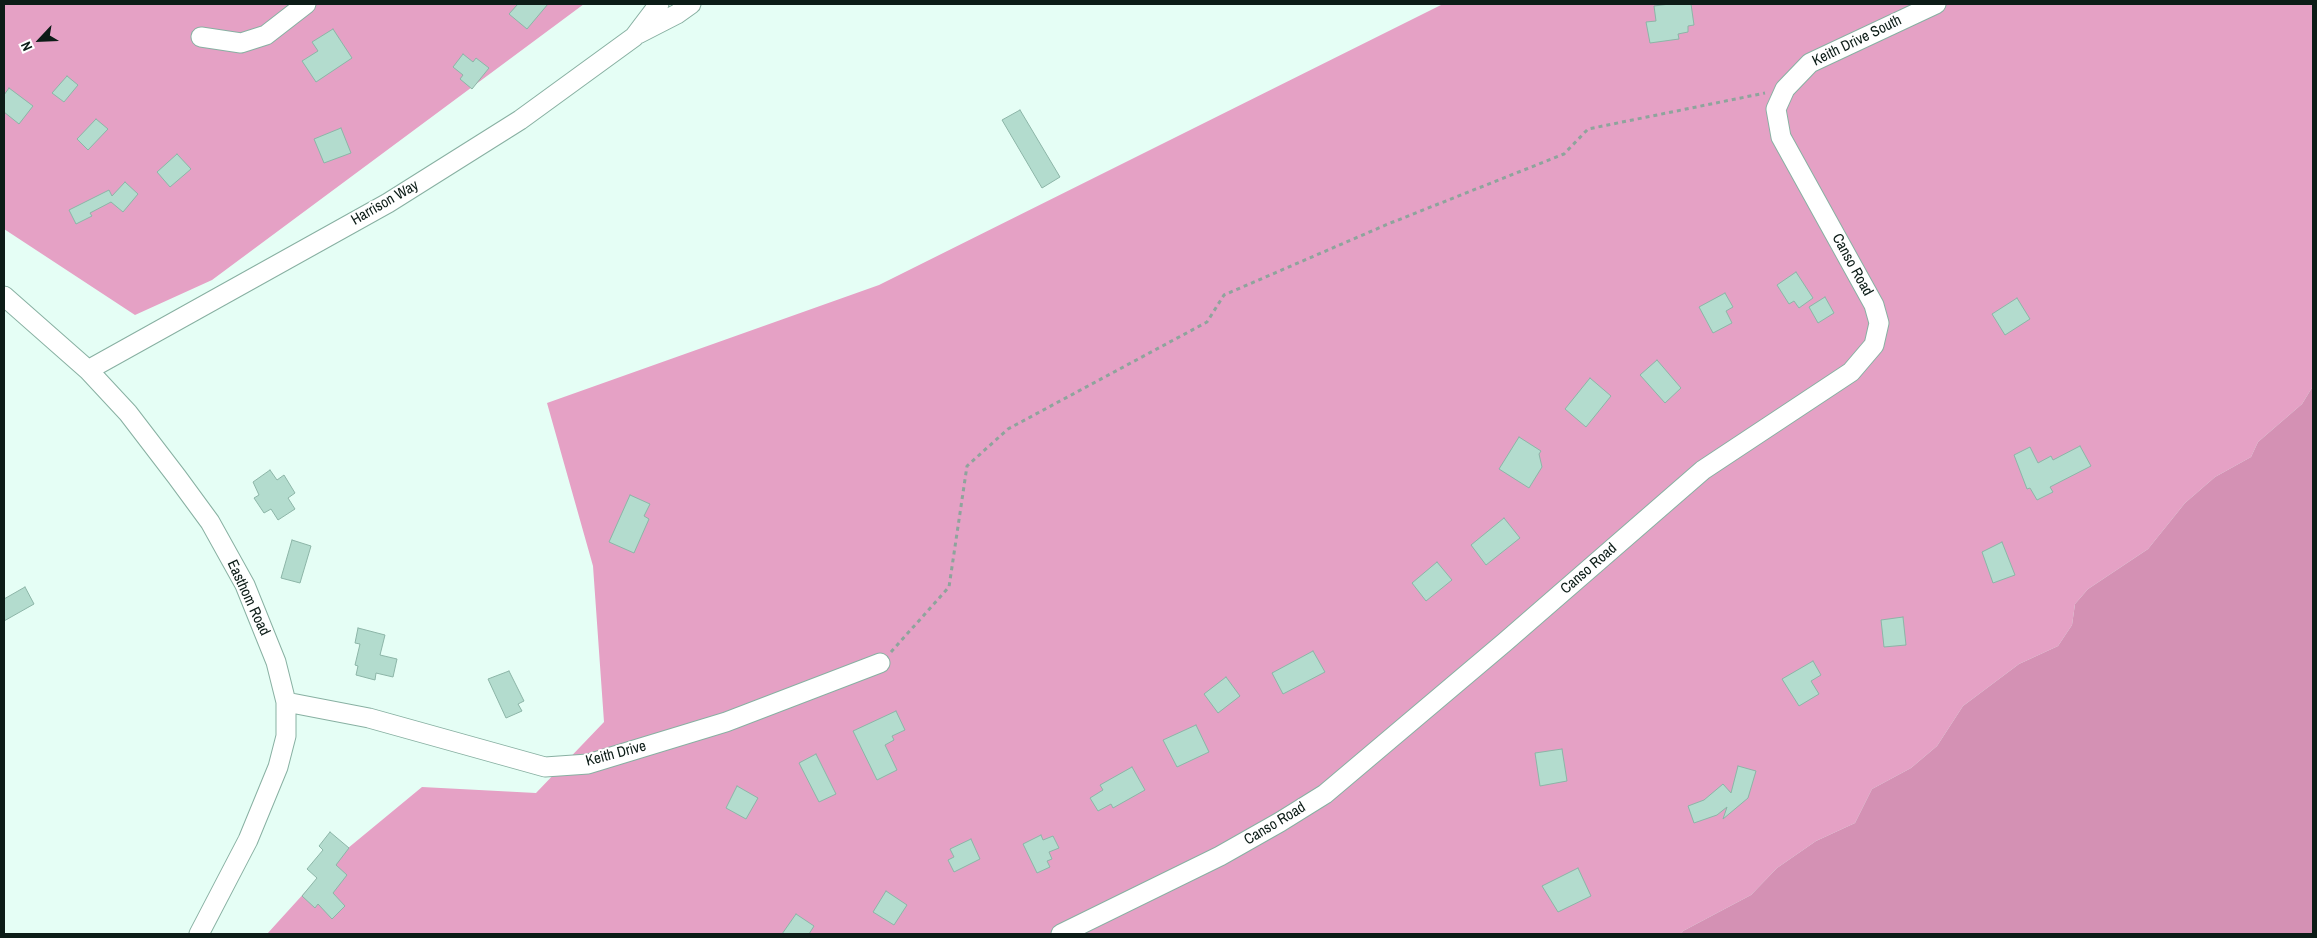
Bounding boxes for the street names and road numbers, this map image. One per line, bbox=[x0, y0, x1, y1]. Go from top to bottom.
street label: Keith Drive South bbox=[1809, 12, 1905, 70]
street label: Harrison Way bbox=[348, 177, 422, 229]
street label: Canso Road bbox=[1828, 231, 1876, 299]
street label: Canso Road bbox=[1557, 540, 1621, 598]
street label: Easthom Road bbox=[223, 557, 273, 639]
street label: Keith Drive bbox=[584, 737, 648, 771]
street label: Canso Road bbox=[1241, 799, 1309, 849]

